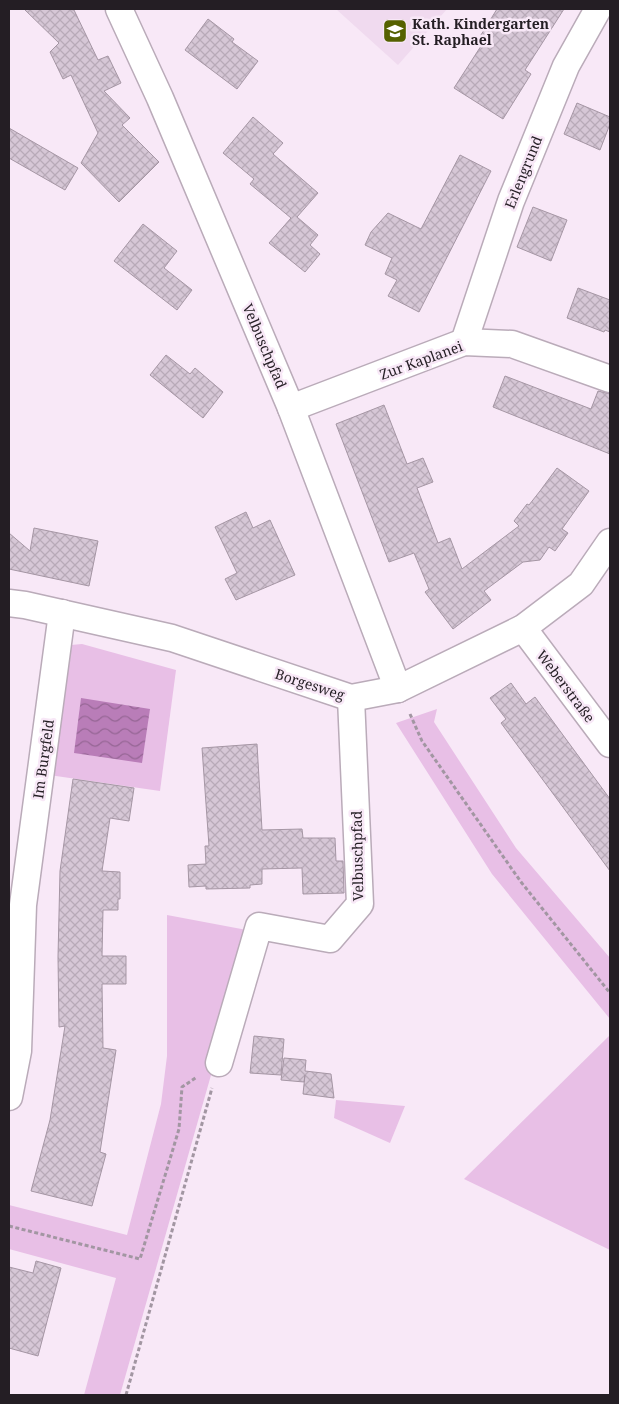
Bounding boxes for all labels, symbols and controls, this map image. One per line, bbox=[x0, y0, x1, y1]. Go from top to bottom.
place label: Kath. Kindergarten St. Raphael bbox=[412, 14, 549, 49]
school or university icon: Kath. Kindergarten St. Raphael bbox=[382, 18, 408, 44]
street label: Erlengrund bbox=[500, 132, 546, 211]
street label: Velbuschpfad bbox=[239, 301, 292, 392]
street label: Zur Kaplanei bbox=[377, 336, 466, 384]
street label: Weberstraße bbox=[533, 646, 599, 726]
street label: Borgesweg bbox=[273, 664, 348, 704]
street label: Im Burgfeld bbox=[28, 718, 58, 800]
street label: Velbuschpfad bbox=[347, 810, 367, 901]

